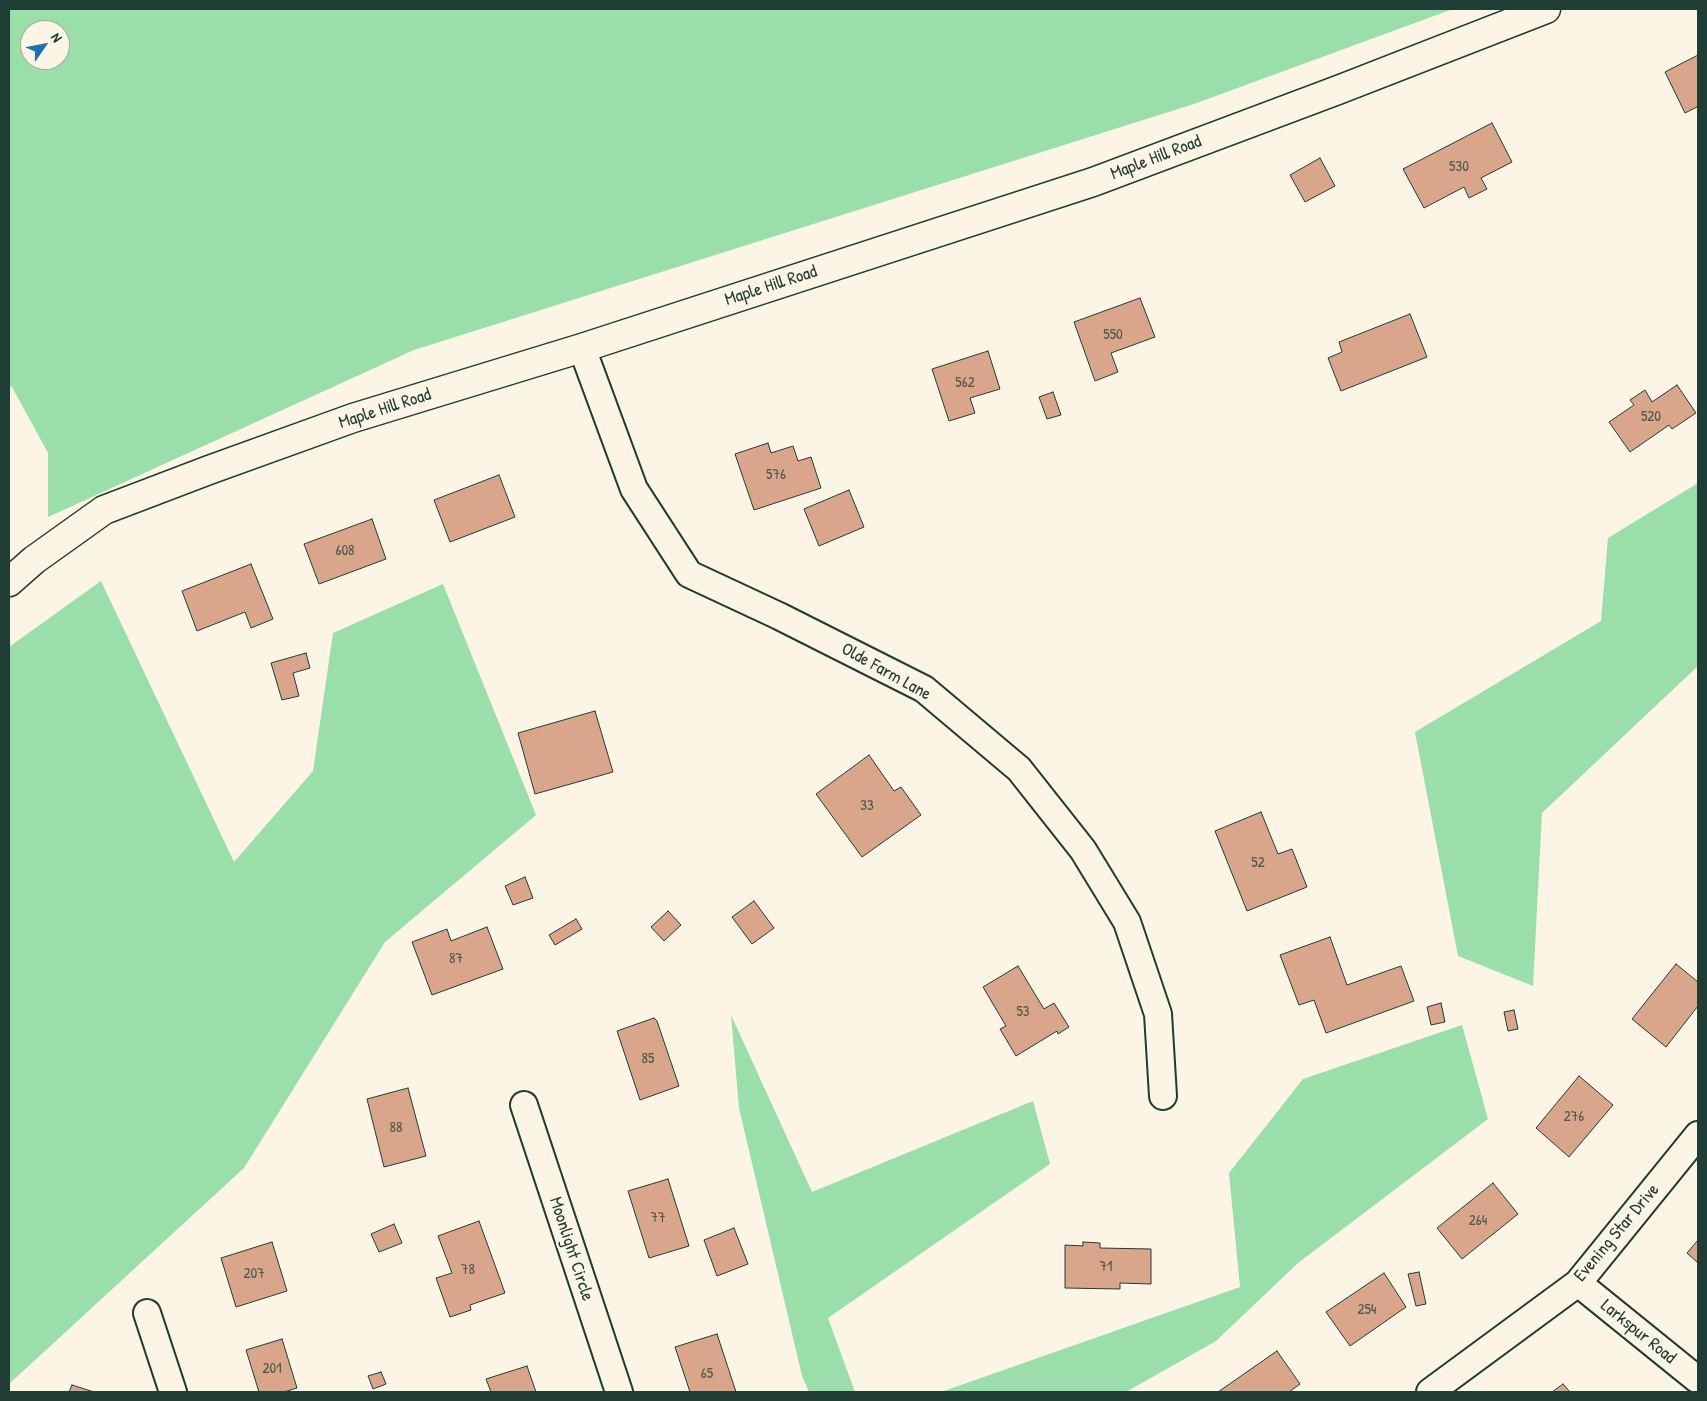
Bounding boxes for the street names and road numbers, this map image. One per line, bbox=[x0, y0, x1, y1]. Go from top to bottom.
street label: Maple Hill Road bbox=[1108, 131, 1204, 185]
street label: Maple Hill Road bbox=[722, 261, 820, 311]
street label: Maple Hill Road bbox=[336, 384, 434, 434]
street label: Olde Farm Lane bbox=[837, 638, 935, 706]
street label: Evening Star Drive bbox=[1570, 1180, 1664, 1286]
street label: Moonlight Circle bbox=[544, 1194, 598, 1304]
street label: Larkspur Road bbox=[1596, 1295, 1680, 1369]

